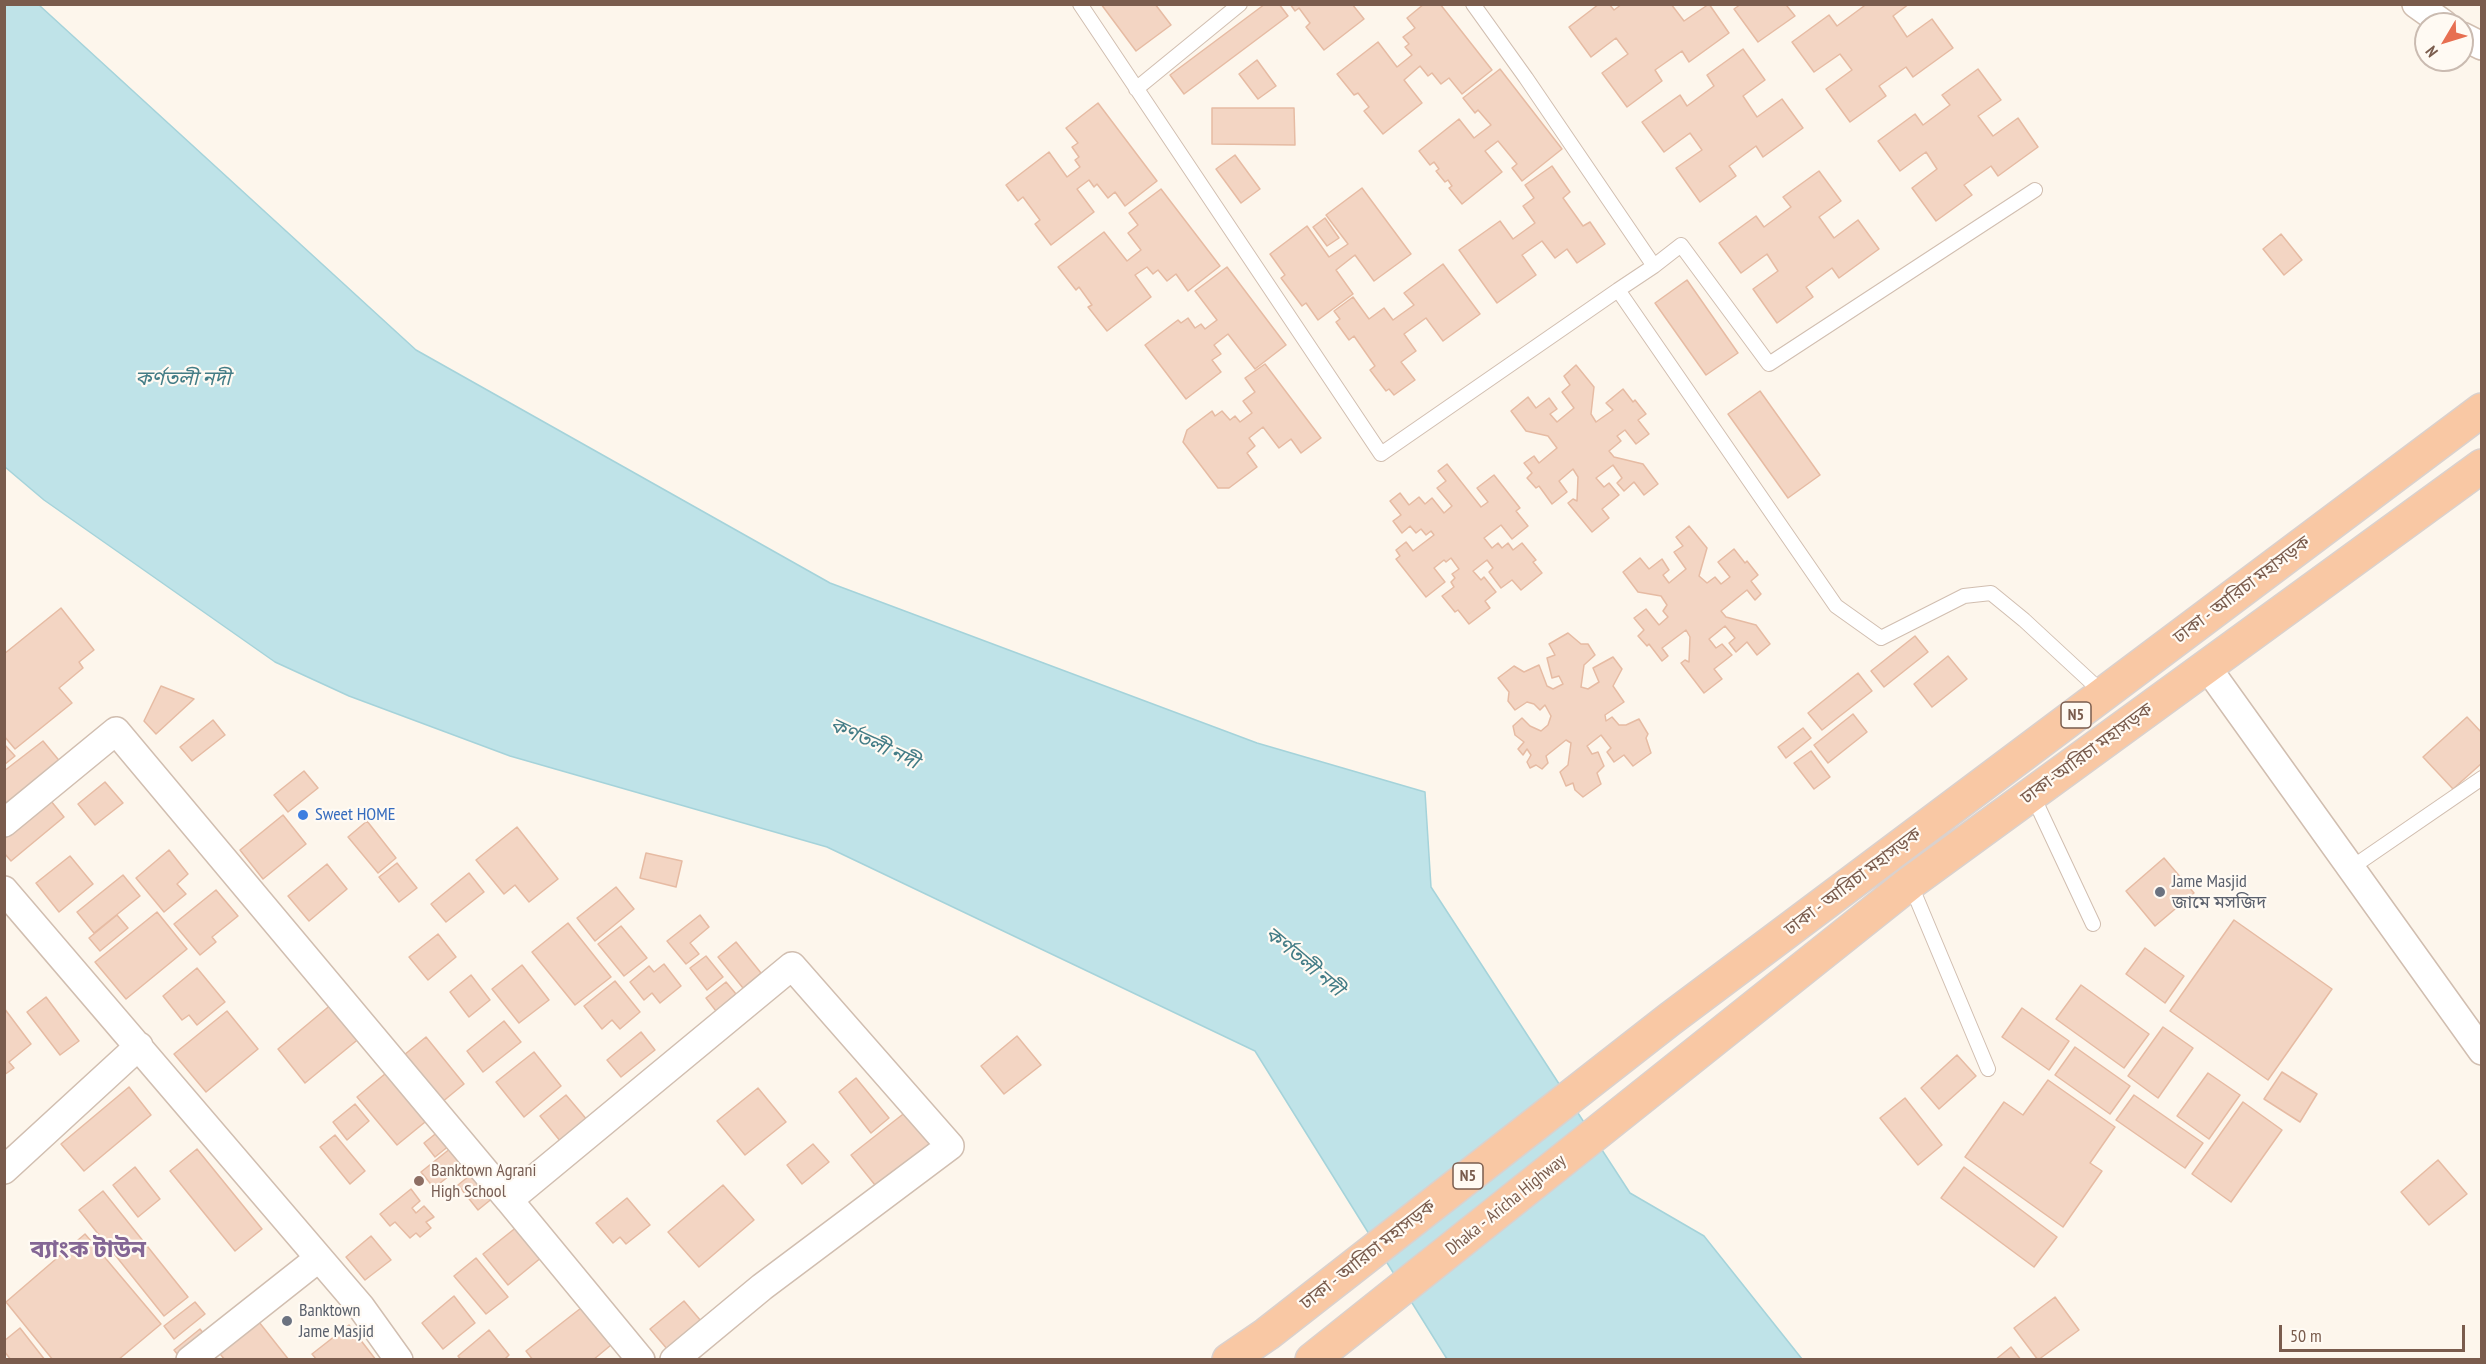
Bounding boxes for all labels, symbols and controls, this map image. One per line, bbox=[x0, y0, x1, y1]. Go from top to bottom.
north arrow bbox=[2414, 12, 2474, 72]
text: N bbox=[2421, 42, 2442, 61]
water label: কর্ণতলী নদী bbox=[135, 367, 231, 391]
street label: ঢাকা - আরিচা মহাসড়ক bbox=[2169, 532, 2315, 648]
street label: ঢাকা-আরিচা মহাসড়ক bbox=[2017, 699, 2157, 809]
road number: N5 bbox=[2061, 702, 2091, 728]
water label: কর্ণতলী নদী bbox=[826, 713, 922, 775]
place label: Sweet HOME bbox=[315, 804, 395, 826]
marker: Sweet HOME bbox=[296, 808, 310, 822]
street label: ঢাকা - আরিচা মহাসড়ক bbox=[1780, 824, 1926, 940]
place label: Jame Masjid জামে মসজিদ bbox=[2172, 871, 2266, 914]
marker: Jame Masjid জামে মসজিদ bbox=[2153, 885, 2167, 899]
water label: কর্ণতলী নদী bbox=[1260, 922, 1348, 1002]
street label: Dhaka - Aricha Highway bbox=[1442, 1150, 1570, 1260]
place label: Banktown Agrani High School bbox=[431, 1160, 536, 1202]
road number: N5 bbox=[1453, 1163, 1483, 1189]
marker: Banktown Agrani High School bbox=[412, 1174, 426, 1188]
street label: ঢাকা - আরিচা মহাসড়ক bbox=[1296, 1196, 1440, 1314]
district label: ব্যাংক টাউন bbox=[30, 1236, 146, 1264]
place label: Banktown Jame Masjid bbox=[299, 1300, 374, 1342]
scale bar bbox=[2282, 1313, 2468, 1351]
marker: Banktown Jame Masjid bbox=[280, 1314, 294, 1328]
text: 50 m bbox=[2290, 1324, 2322, 1347]

